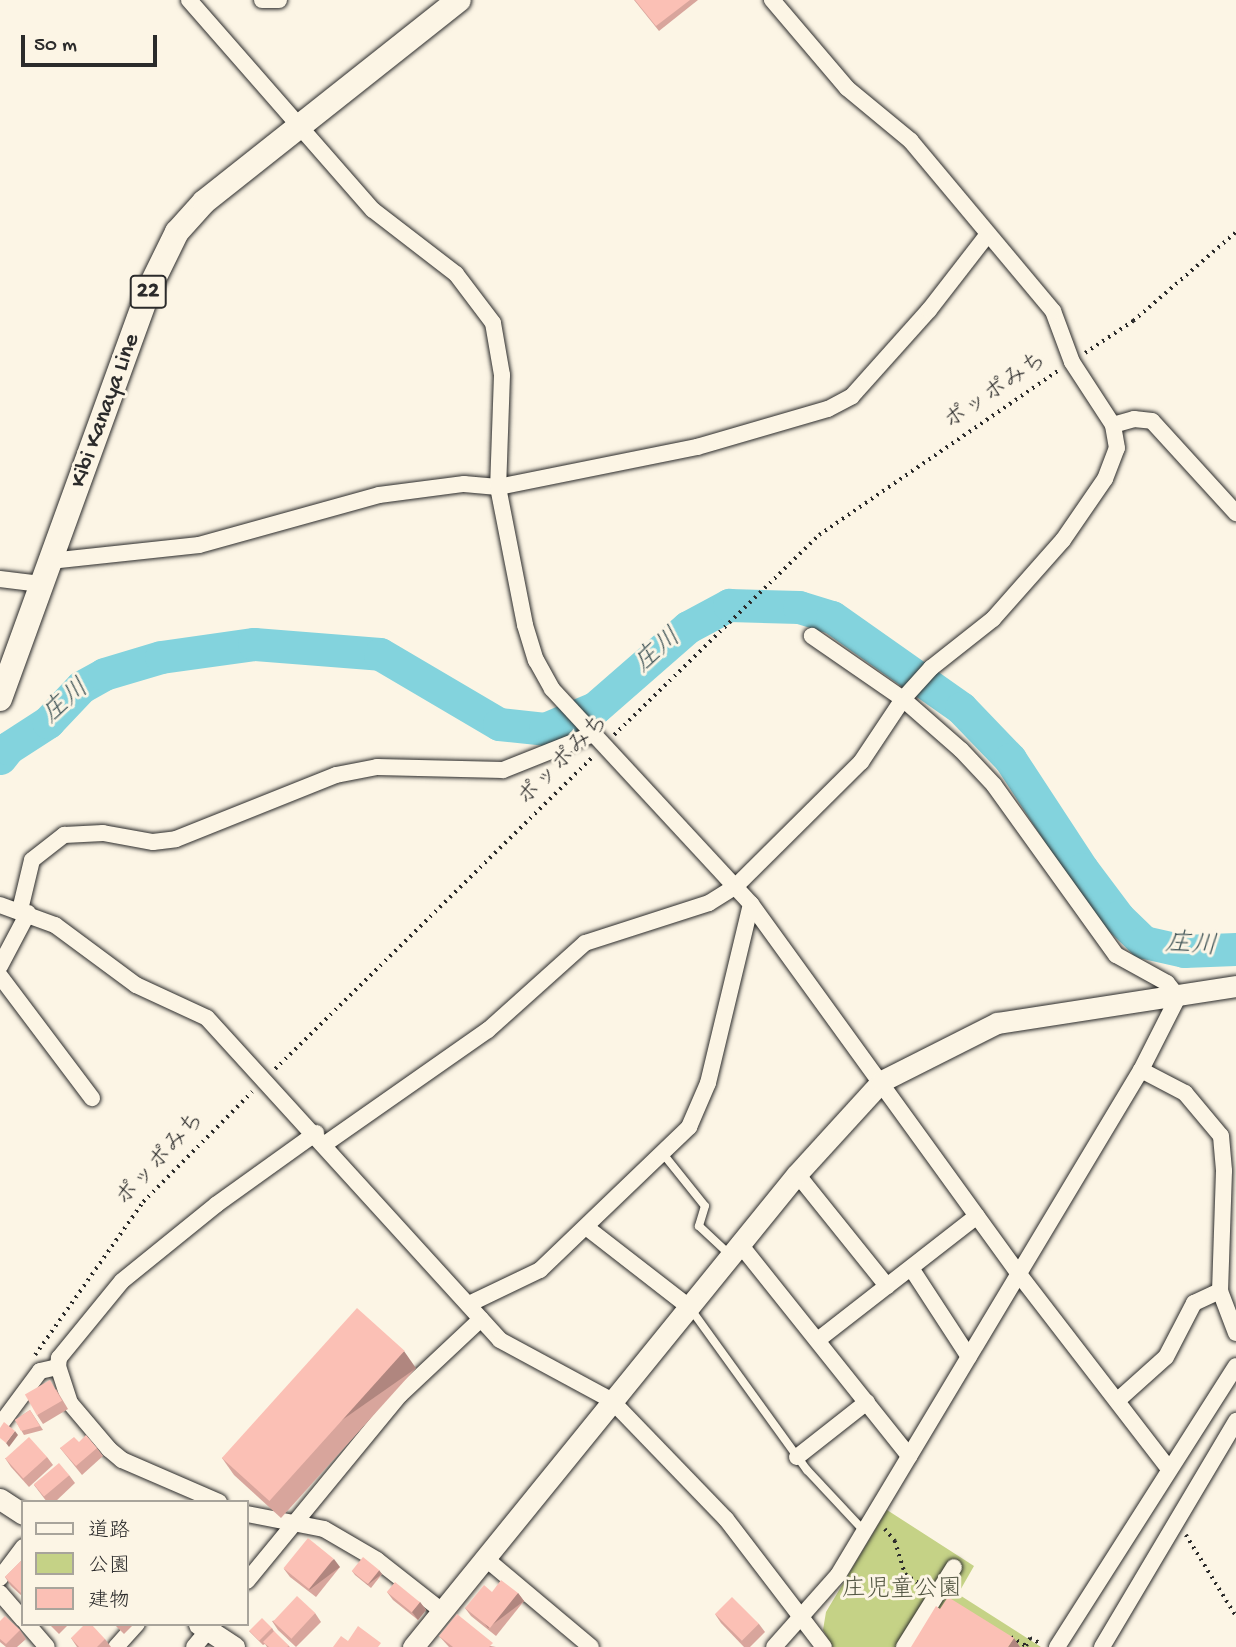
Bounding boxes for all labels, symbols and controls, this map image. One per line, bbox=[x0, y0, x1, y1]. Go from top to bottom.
scale bar bbox=[24, 21, 161, 65]
text: 50 m bbox=[34, 34, 77, 59]
road number: 22 bbox=[129, 272, 167, 312]
street label: Kibi Kanaya Line bbox=[65, 330, 147, 492]
street label: ポッポみち bbox=[938, 347, 1054, 437]
water label: 庄川 bbox=[629, 623, 689, 681]
water label: 庄川 bbox=[37, 674, 97, 732]
street label: ポッポみち bbox=[511, 708, 617, 814]
water label: 庄川 bbox=[1164, 930, 1218, 964]
street label: ポッポみち bbox=[110, 1106, 212, 1214]
legend bbox=[21, 1500, 248, 1626]
text: 道路 bbox=[88, 1520, 130, 1545]
text: 公園 bbox=[88, 1555, 130, 1580]
park label: 庄児童公園 bbox=[842, 1577, 962, 1605]
text: 建物 bbox=[88, 1590, 130, 1615]

